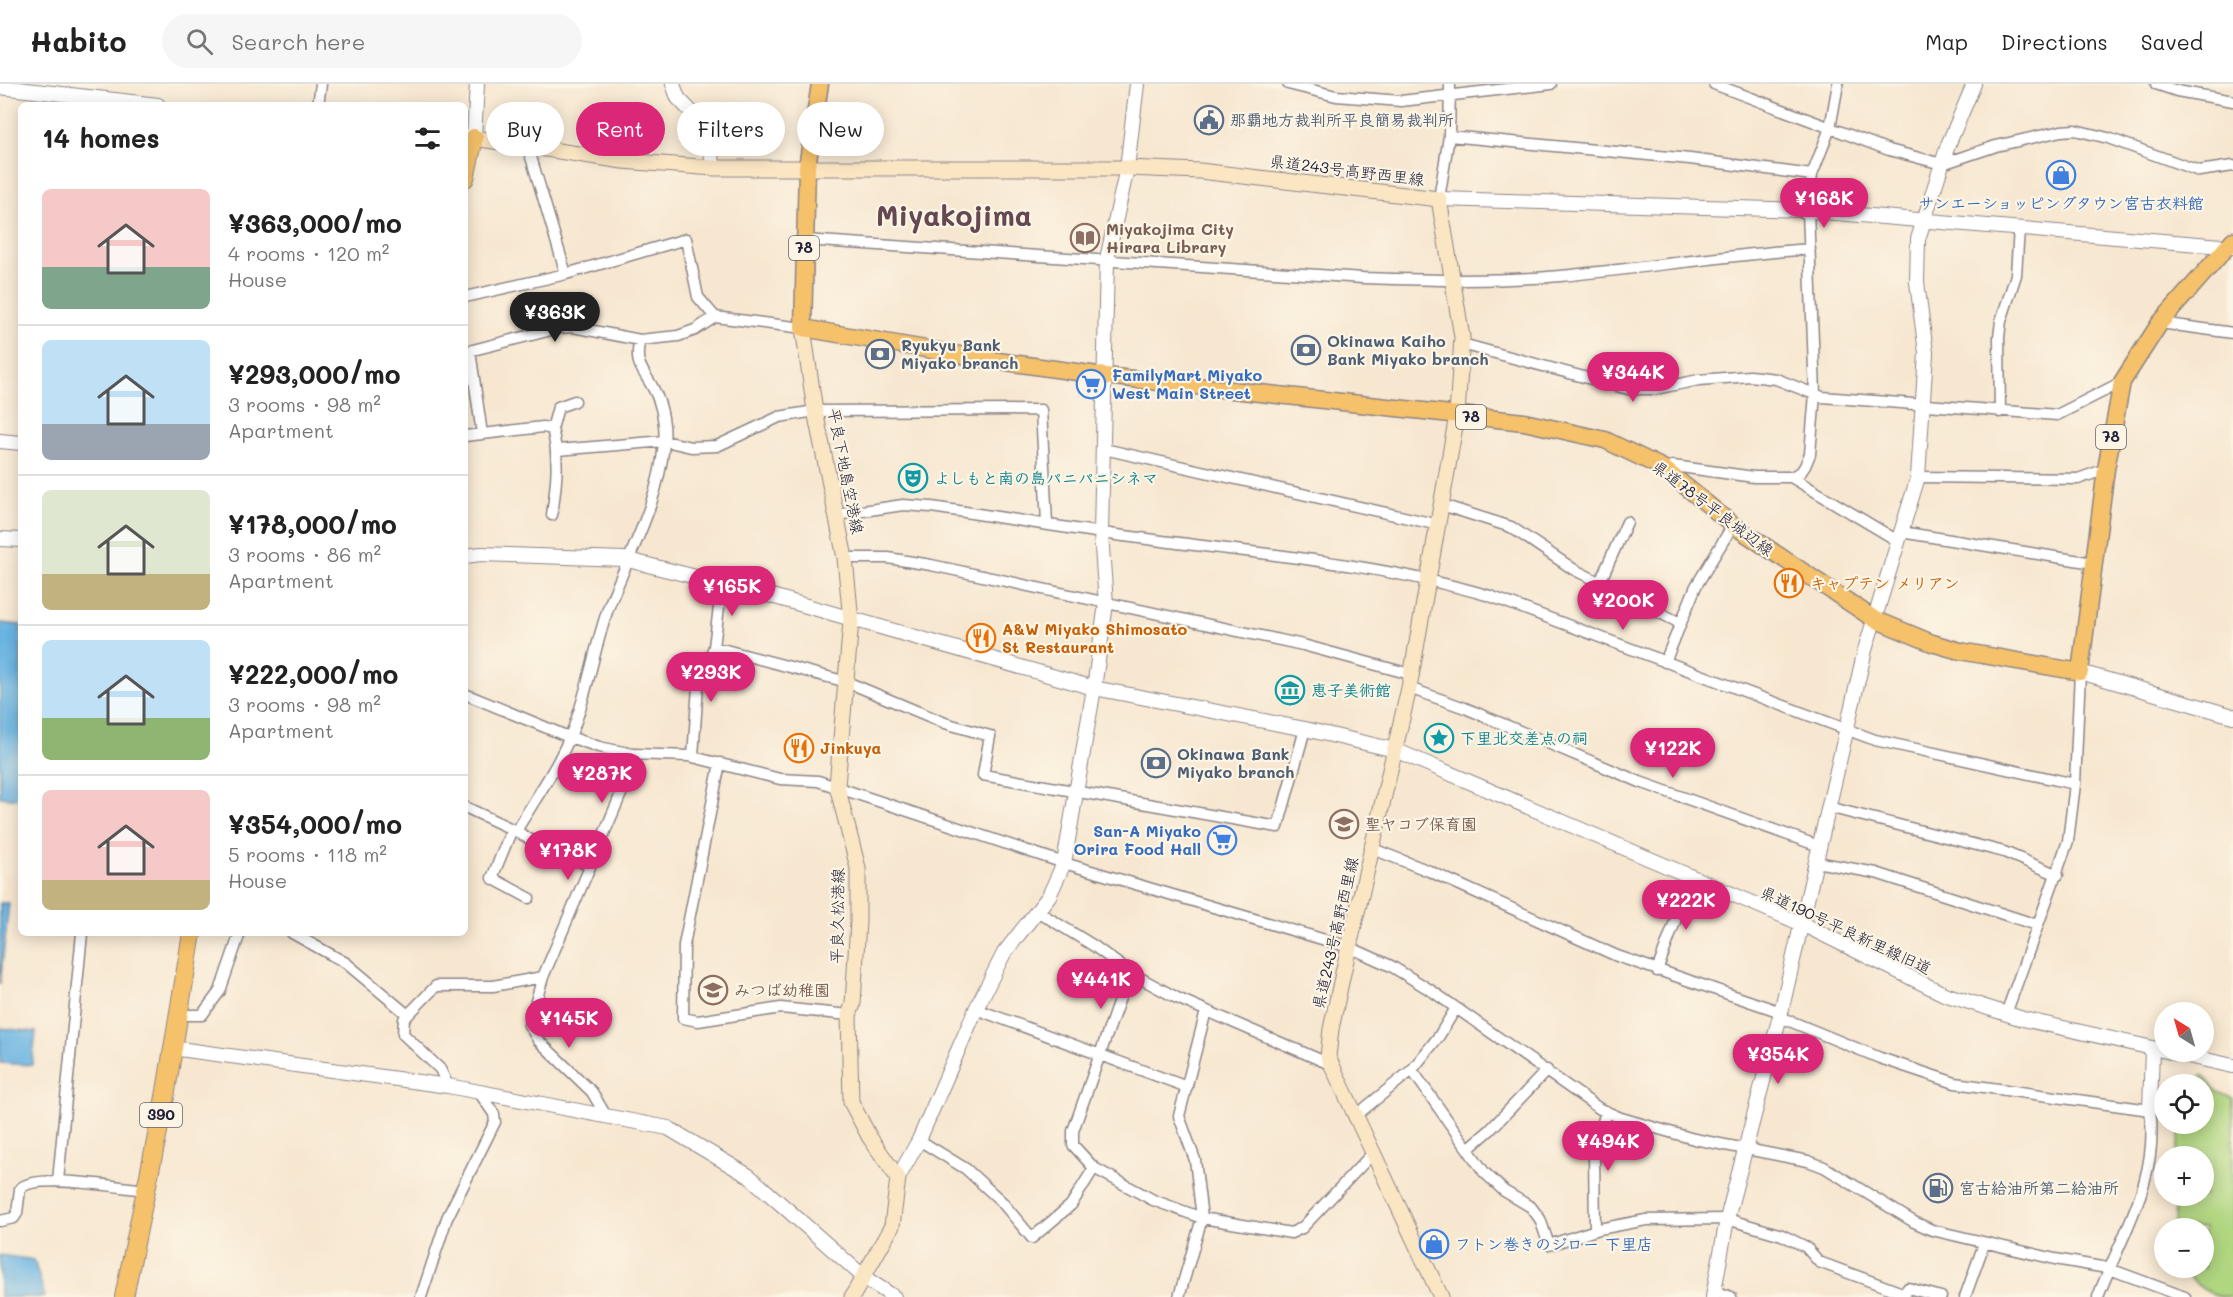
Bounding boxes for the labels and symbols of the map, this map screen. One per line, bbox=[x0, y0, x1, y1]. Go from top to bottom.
public building icon: 那覇地方裁判所平良簡易裁判所 bbox=[1193, 104, 1225, 136]
place label: 那覇地方裁判所平良簡易裁判所 bbox=[1230, 109, 1454, 130]
street label: 県道243号高野西里線 bbox=[1269, 150, 1426, 189]
shop icon: サンエーショッピングタウン宮古衣料館 bbox=[2045, 159, 2077, 191]
pin: ¥168K bbox=[1782, 178, 1866, 229]
place label: サンエーショッピングタウン宮古衣料館 bbox=[1918, 192, 2204, 213]
district label: Miyakojima bbox=[876, 197, 1032, 234]
place label: Miyakojima City Hirara Library bbox=[1106, 218, 1234, 257]
library icon: Miyakojima City Hirara Library bbox=[1069, 222, 1101, 254]
road number: 78 bbox=[789, 236, 819, 260]
pin: ¥363K bbox=[513, 292, 597, 343]
place label: Okinawa Kaiho Bank Miyako branch bbox=[1327, 330, 1489, 369]
place label: Ryukyu Bank Miyako branch bbox=[901, 334, 1018, 373]
bank icon: Okinawa Kaiho Bank Miyako branch bbox=[1290, 334, 1322, 366]
bank icon: Ryukyu Bank Miyako branch bbox=[864, 338, 896, 370]
pin: ¥344K bbox=[1591, 352, 1675, 403]
place label: FamilyMart Miyako West Main Street bbox=[1112, 364, 1263, 403]
supermarket icon: FamilyMart Miyako West Main Street bbox=[1075, 368, 1107, 400]
road number: 78 bbox=[1456, 405, 1486, 429]
street label: 平良下地島空港線 bbox=[824, 406, 869, 536]
road number: 78 bbox=[2096, 425, 2126, 449]
street label: 県道78号平良城辺線 bbox=[1648, 455, 1778, 560]
theatre icon: よしもと南の島パニパニシネマ bbox=[897, 462, 929, 494]
place label: よしもと南の島パニパニシネマ bbox=[934, 467, 1158, 488]
pin: ¥165K bbox=[690, 566, 774, 617]
restaurant icon: キャプテン メリアン bbox=[1773, 567, 1805, 599]
place label: キャプテン メリアン bbox=[1810, 572, 1960, 593]
pin: ¥200K bbox=[1581, 580, 1665, 631]
place label: A&W Miyako Shimosato St Restaurant bbox=[1002, 618, 1188, 657]
restaurant icon: A&W Miyako Shimosato St Restaurant bbox=[965, 622, 997, 654]
pin: ¥293K bbox=[669, 652, 753, 703]
museum icon: 恵子美術館 bbox=[1274, 674, 1306, 706]
place label: 恵子美術館 bbox=[1311, 679, 1391, 700]
place icon: 下里北交差点の祠 bbox=[1423, 722, 1455, 754]
place label: 下里北交差点の祠 bbox=[1460, 727, 1588, 748]
pin: ¥122K bbox=[1631, 728, 1715, 779]
restaurant icon: Jinkuya bbox=[783, 732, 815, 764]
place label: Jinkuya bbox=[820, 737, 882, 758]
place label: Okinawa Bank Miyako branch bbox=[1177, 743, 1294, 782]
bank icon: Okinawa Bank Miyako branch bbox=[1140, 747, 1172, 779]
pin: ¥287K bbox=[560, 753, 644, 804]
school or university icon: 聖ヤコブ保育園 bbox=[1328, 808, 1360, 840]
place label: 聖ヤコブ保育園 bbox=[1365, 813, 1477, 834]
place label: San-A Miyako Orira Food Hall bbox=[1073, 820, 1201, 859]
supermarket icon: San-A Miyako Orira Food Hall bbox=[1206, 824, 1238, 856]
pin: ¥178K bbox=[526, 830, 610, 881]
street label: 県道243号高野西里線 bbox=[1307, 855, 1362, 1011]
street label: 平良久松港線 bbox=[825, 868, 848, 964]
pin: ¥222K bbox=[1644, 880, 1728, 931]
street label: 県道190号平良新里線旧道 bbox=[1757, 881, 1935, 978]
pin: ¥441K bbox=[1059, 959, 1143, 1010]
school or university icon: みつば幼稚園 bbox=[697, 974, 729, 1006]
place label: みつば幼稚園 bbox=[734, 979, 830, 1000]
pin: ¥145K bbox=[527, 998, 611, 1049]
north arrow bbox=[2154, 1002, 2214, 1062]
pin: ¥354K bbox=[1736, 1034, 1820, 1085]
road number: 390 bbox=[140, 1103, 182, 1127]
pin: ¥494K bbox=[1566, 1121, 1650, 1172]
fuel station icon: 宮古給油所第二給油所 bbox=[1922, 1172, 1954, 1204]
place label: 宮古給油所第二給油所 bbox=[1959, 1177, 2119, 1198]
shop icon: フトン巻きのジロー 下里店 bbox=[1418, 1228, 1450, 1260]
place label: フトン巻きのジロー 下里店 bbox=[1455, 1233, 1653, 1254]

